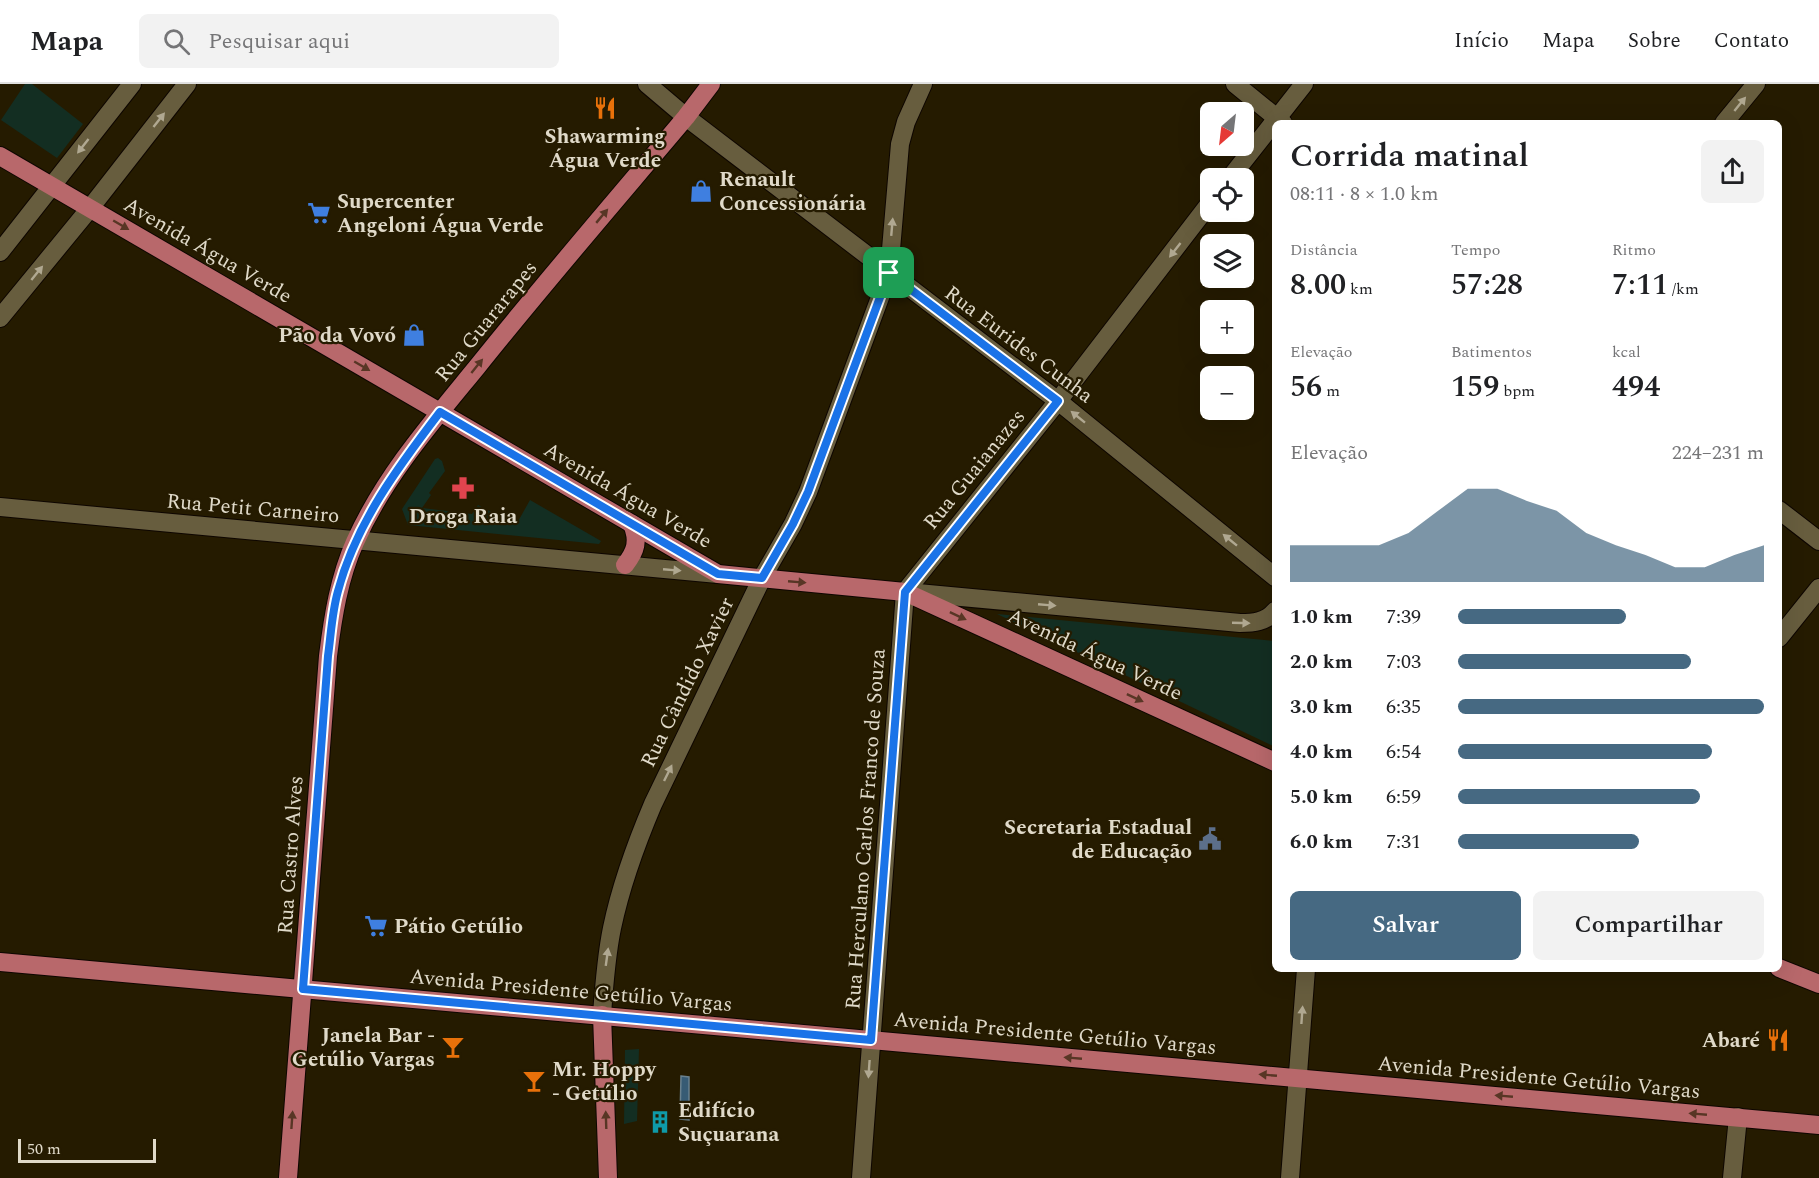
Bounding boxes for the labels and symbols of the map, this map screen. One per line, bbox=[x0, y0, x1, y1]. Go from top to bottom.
restaurant icon: Shawarming Água Verde bbox=[592, 95, 618, 121]
one-way arrow bbox=[1734, 96, 1746, 111]
north arrow bbox=[1200, 102, 1254, 156]
one-way arrow bbox=[152, 113, 164, 128]
place label: Shawarming Água Verde bbox=[545, 121, 665, 177]
one-way arrow bbox=[77, 139, 90, 154]
place label: Renault Concessionária bbox=[719, 164, 866, 220]
shop icon: Renault Concessionária bbox=[688, 178, 714, 204]
place label: Supercenter Angeloni Água Verde bbox=[337, 186, 544, 242]
street label: Avenida Água Verde bbox=[117, 189, 298, 312]
supermarket icon: Supercenter Angeloni Água Verde bbox=[306, 200, 332, 226]
one-way arrow bbox=[595, 208, 608, 224]
one-way arrow bbox=[888, 217, 897, 236]
one-way arrow bbox=[113, 220, 129, 231]
one-way arrow bbox=[1169, 242, 1181, 257]
pin bbox=[863, 247, 914, 298]
street label: Rua Guararapes bbox=[428, 254, 546, 389]
one-way arrow bbox=[30, 266, 43, 281]
street label: Rua Eurides Cunha bbox=[937, 278, 1100, 412]
place label: Pão da Vovó bbox=[278, 320, 396, 352]
shop icon: Pão da Vovó bbox=[401, 322, 427, 348]
one-way arrow bbox=[470, 359, 483, 374]
one-way arrow bbox=[354, 361, 371, 371]
street label: Rua Guaianazes bbox=[916, 402, 1034, 537]
one-way arrow bbox=[1070, 411, 1086, 424]
street label: Avenida Água Verde bbox=[537, 434, 718, 557]
pharmacy icon: Droga Raia bbox=[450, 475, 476, 501]
street label: Rua Petit Carneiro bbox=[165, 485, 341, 532]
place label: Droga Raia bbox=[409, 501, 517, 533]
one-way arrow bbox=[1222, 535, 1237, 547]
one-way arrow bbox=[662, 565, 681, 575]
one-way arrow bbox=[787, 577, 806, 587]
street label: Rua Cândido Xavier bbox=[633, 592, 743, 773]
street label: Avenida Água Verde bbox=[1002, 600, 1187, 710]
one-way arrow bbox=[1037, 600, 1056, 610]
one-way arrow bbox=[950, 612, 967, 621]
one-way arrow bbox=[1231, 618, 1250, 627]
street label: Rua Herculano Carlos Franco de Souza bbox=[837, 647, 895, 1011]
one-way arrow bbox=[1127, 693, 1144, 702]
one-way arrow bbox=[663, 764, 672, 781]
street label: Rua Castro Alves bbox=[269, 775, 313, 936]
place label: Secretaria Estadual de Educação bbox=[1004, 812, 1192, 868]
public building icon: Secretaria Estadual de Educação bbox=[1197, 826, 1223, 852]
place label: Pátio Getúlio bbox=[394, 911, 523, 943]
supermarket icon: Pátio Getúlio bbox=[363, 913, 389, 939]
one-way arrow bbox=[603, 948, 612, 967]
street label: Avenida Presidente Getúlio Vargas bbox=[408, 961, 734, 1021]
street label: Avenida Presidente Getúlio Vargas bbox=[892, 1004, 1218, 1064]
one-way arrow bbox=[1297, 1005, 1307, 1024]
place label: Janela Bar - Getúlio Vargas bbox=[292, 1020, 435, 1076]
place label: Abaré bbox=[1702, 1025, 1760, 1057]
restaurant icon: Abaré bbox=[1765, 1027, 1791, 1053]
bar icon: Janela Bar - Getúlio Vargas bbox=[440, 1034, 466, 1060]
street label: Avenida Presidente Getúlio Vargas bbox=[1376, 1048, 1702, 1108]
one-way arrow bbox=[1064, 1053, 1083, 1063]
place label: Mr. Hoppy - Getúlio bbox=[552, 1054, 657, 1110]
one-way arrow bbox=[864, 1060, 874, 1079]
bar icon: Mr. Hoppy - Getúlio bbox=[521, 1068, 547, 1094]
one-way arrow bbox=[1258, 1070, 1277, 1080]
one-way arrow bbox=[1494, 1091, 1513, 1101]
place label: Edifício Suçuarana bbox=[678, 1095, 780, 1151]
building icon: Edifício Suçuarana bbox=[647, 1109, 673, 1135]
one-way arrow bbox=[1688, 1109, 1707, 1119]
one-way arrow bbox=[288, 1110, 297, 1129]
one-way arrow bbox=[601, 1110, 610, 1129]
scale bar bbox=[18, 1136, 156, 1164]

